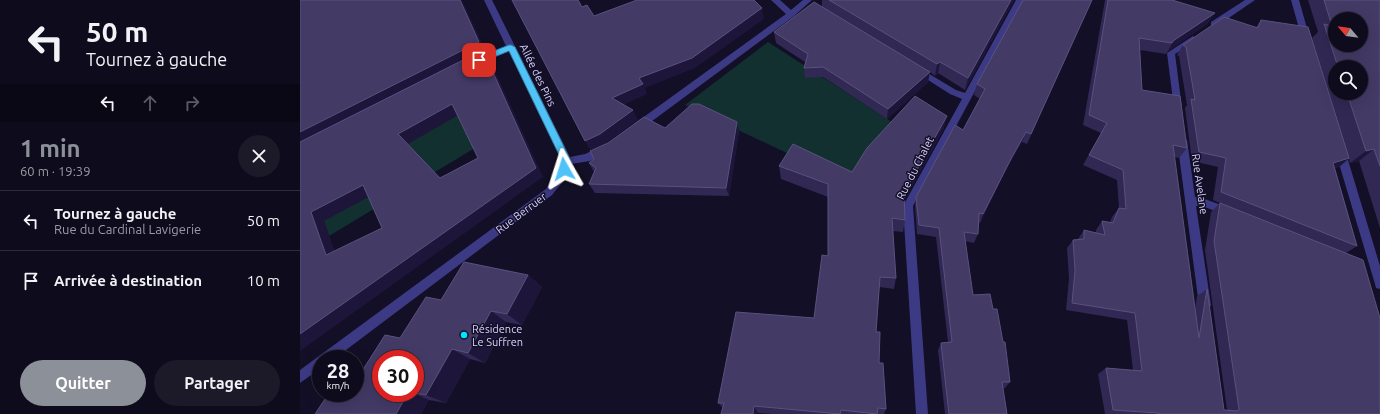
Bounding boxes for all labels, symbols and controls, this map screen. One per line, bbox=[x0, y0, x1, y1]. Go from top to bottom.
north arrow bbox=[1328, 12, 1368, 52]
map controls bbox=[1328, 12, 1368, 100]
icon: left bbox=[20, 16, 72, 68]
text: 50 m bbox=[86, 16, 148, 47]
street label: Allée des Pins bbox=[518, 42, 558, 108]
pin bbox=[462, 43, 496, 77]
text: Tournez à gauche bbox=[86, 49, 227, 69]
icon: arrive bbox=[468, 49, 490, 71]
button: search bbox=[1328, 60, 1368, 100]
icon: left bbox=[97, 92, 119, 114]
icon: ahead bbox=[139, 92, 161, 114]
icon: right bbox=[181, 92, 203, 114]
street label: Rue du Chalet bbox=[894, 134, 936, 201]
text: 1 min bbox=[20, 135, 81, 162]
button: close bbox=[238, 135, 280, 177]
position arrow bbox=[543, 148, 585, 190]
street label: Rue Avelane bbox=[1190, 153, 1210, 215]
text: 60 m · 19:39 bbox=[20, 164, 91, 178]
street label: Rue Berruer bbox=[494, 190, 549, 236]
text: Tournez à gauche bbox=[54, 205, 177, 222]
icon: left bbox=[20, 210, 42, 232]
text: 50 m bbox=[247, 212, 280, 229]
text: Rue du Cardinal Lavigerie bbox=[54, 222, 201, 236]
icon: arrive bbox=[20, 270, 42, 292]
text: Arrivée à destination bbox=[54, 272, 202, 289]
text: 10 m bbox=[247, 272, 280, 289]
place label: Résidence Le Suffren bbox=[472, 323, 523, 348]
marker: Résidence Le Suffren bbox=[459, 330, 469, 340]
speed limit sign: 30 bbox=[372, 350, 424, 402]
text: 28 bbox=[327, 359, 349, 382]
button: Quitter bbox=[20, 360, 146, 406]
button: Partager bbox=[154, 360, 280, 406]
text: km/h bbox=[326, 380, 350, 391]

